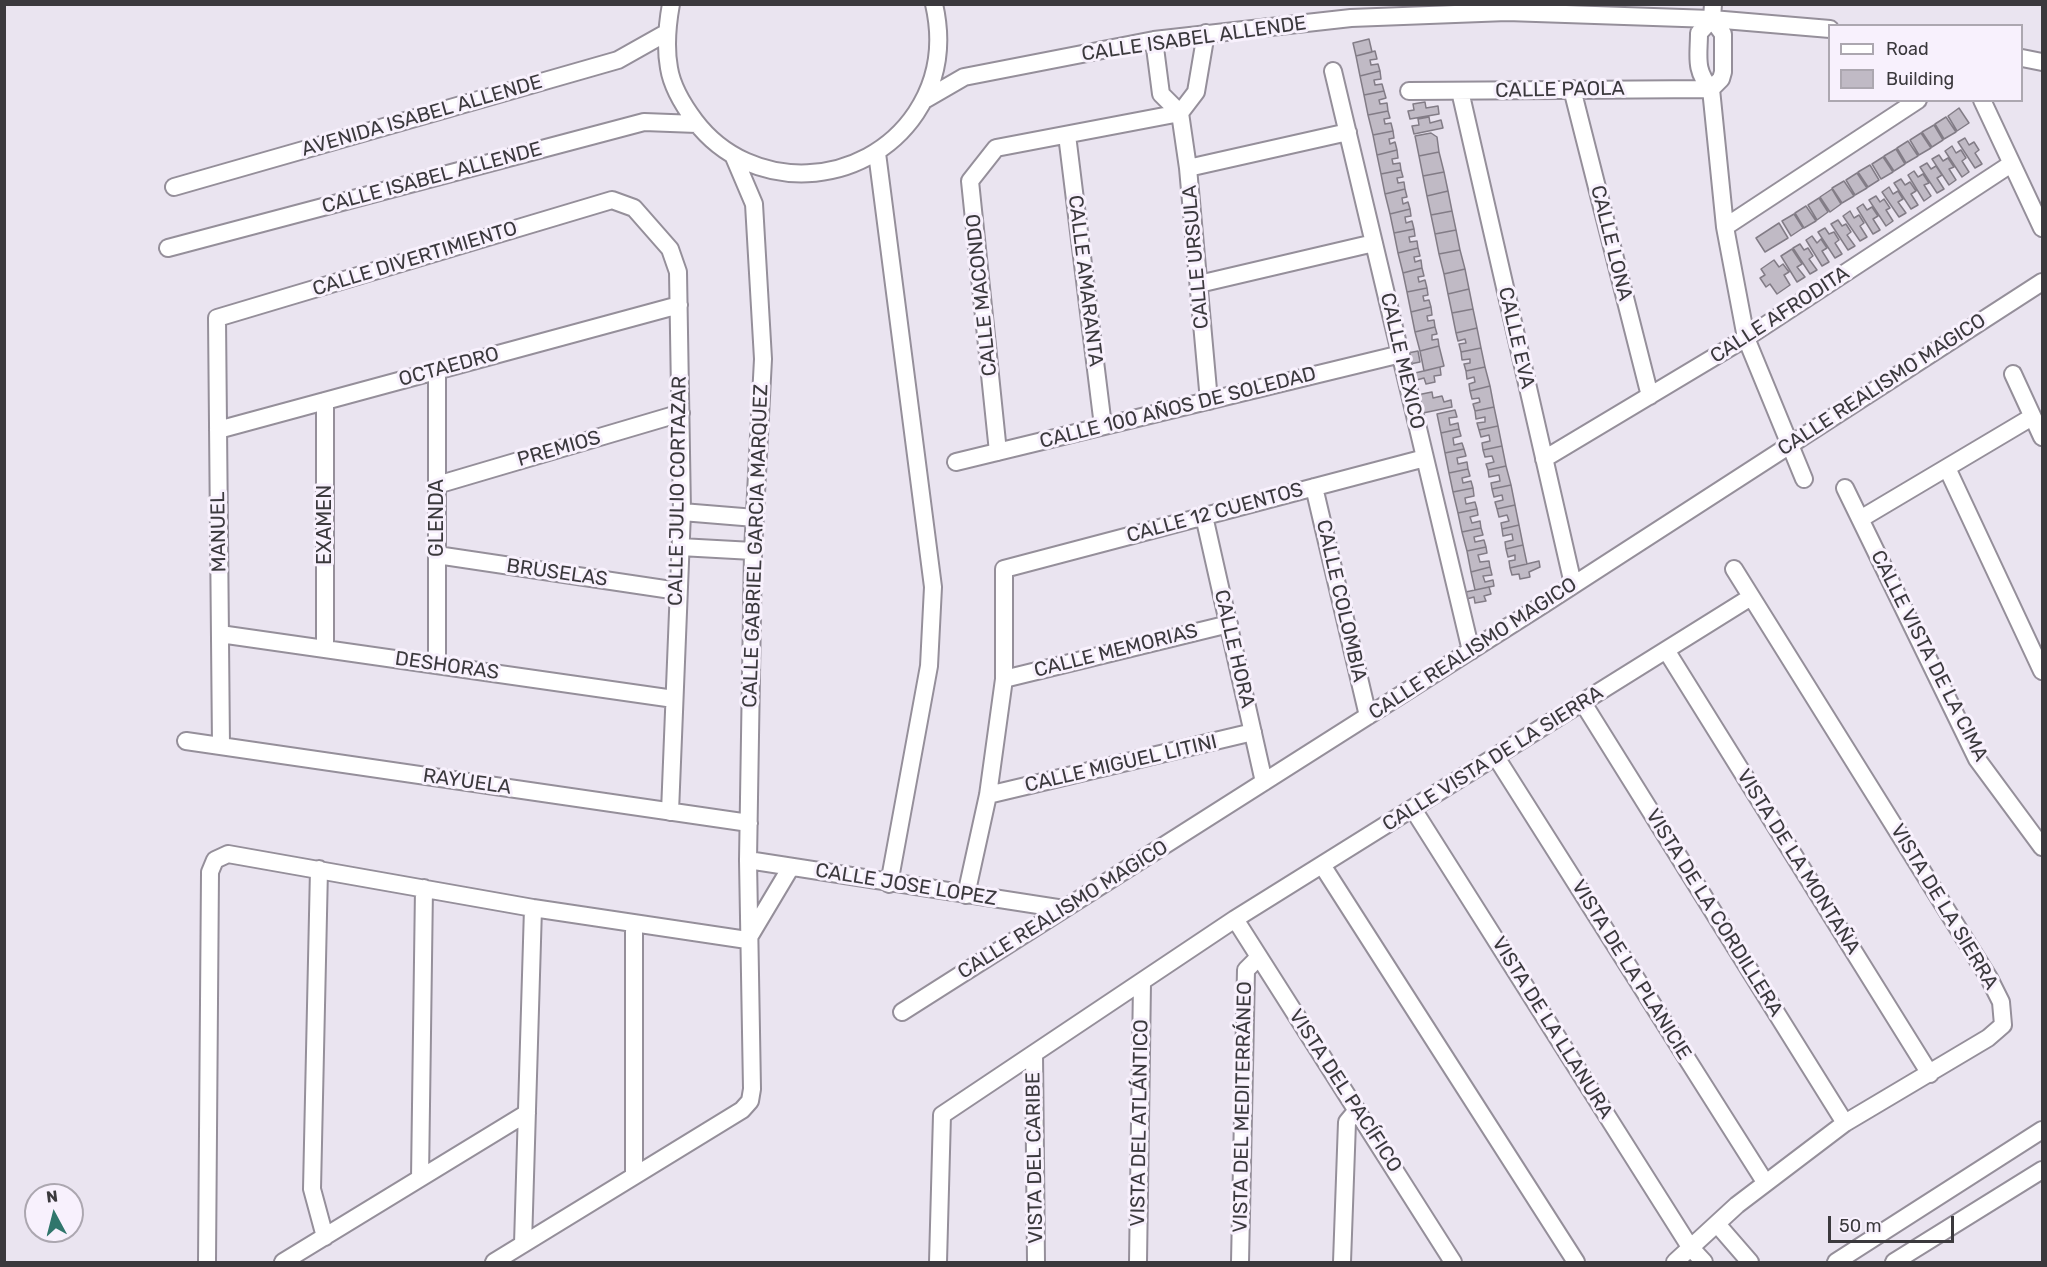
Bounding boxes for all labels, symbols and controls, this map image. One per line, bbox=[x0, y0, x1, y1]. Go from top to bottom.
street label: CALLE ISABEL ALLENDE bbox=[1080, 11, 1308, 67]
legend bbox=[1828, 24, 2023, 102]
text: Road bbox=[1886, 38, 1929, 60]
text: Building bbox=[1886, 68, 1954, 90]
street label: AVENIDA ISABEL ALLENDE bbox=[299, 70, 545, 162]
street label: CALLE PAOLA bbox=[1495, 77, 1625, 103]
street label: CALLE ISABEL ALLENDE bbox=[319, 137, 545, 219]
street label: CALLE LONA bbox=[1585, 183, 1637, 303]
street label: CALLE URSULA bbox=[1178, 184, 1214, 330]
street label: CALLE AMARANTA bbox=[1063, 194, 1107, 368]
street label: CALLE MACONDO bbox=[962, 213, 1002, 377]
street label: CALLE DIVERTIMIENTO bbox=[310, 216, 520, 302]
street label: CALLE AFRODITA bbox=[1706, 261, 1854, 369]
street label: CALLE EVA bbox=[1493, 285, 1539, 391]
street label: CALLE MEXICO bbox=[1375, 291, 1429, 431]
street label: CALLE REALISMO MAGICO bbox=[1773, 309, 1991, 461]
street label: OCTAEDRO bbox=[396, 342, 502, 392]
street label: CALLE 100 AÑOS DE SOLEDAD bbox=[1037, 362, 1319, 454]
street label: CALLE JULIO CORTAZAR bbox=[664, 376, 692, 606]
street label: CALLE GABRIEL GARCIA MARQUEZ bbox=[738, 384, 774, 708]
street label: PREMIOS bbox=[515, 426, 603, 472]
street label: CALLE 12 CUENTOS bbox=[1124, 478, 1306, 548]
street label: GLENDA bbox=[425, 479, 449, 557]
street label: EXAMEN bbox=[313, 485, 337, 565]
street label: MANUEL bbox=[206, 492, 232, 572]
street label: CALLE COLOMBIA bbox=[1311, 518, 1371, 684]
street label: CALLE VISTA DE LA CIMA bbox=[1865, 546, 1993, 766]
street label: BRUSELAS bbox=[505, 554, 609, 592]
street label: CALLE REALISMO MAGICO bbox=[1364, 573, 1582, 725]
street label: CALLE HORA bbox=[1209, 588, 1259, 710]
street label: CALLE MEMORIAS bbox=[1032, 619, 1200, 683]
street label: DESHORAS bbox=[393, 647, 501, 685]
street label: CALLE VISTA DE LA SIERRA bbox=[1378, 681, 1608, 837]
street label: CALLE MIGUEL LITINI bbox=[1023, 730, 1219, 798]
street label: RAYUELA bbox=[421, 764, 513, 800]
street label: VISTA DE LA MONTAÑA bbox=[1731, 765, 1865, 959]
street label: VISTA DE LA CORDILLERA bbox=[1640, 805, 1788, 1021]
street label: VISTA DE LA SIERRA bbox=[1885, 820, 2003, 994]
street label: CALLE REALISMO MAGICO bbox=[954, 835, 1172, 985]
street label: CALLE JOSE LOPEZ bbox=[814, 859, 998, 911]
street label: VISTA DE LA PLANICIE bbox=[1566, 876, 1696, 1064]
street label: VISTA DE LA LLANURA bbox=[1486, 933, 1618, 1123]
street label: VISTA DEL MEDITERRÁNEO bbox=[1229, 981, 1257, 1233]
street label: VISTA DEL PACÍFICO bbox=[1283, 1005, 1407, 1177]
street label: VISTA DEL ATLÁNTICO bbox=[1126, 1019, 1154, 1227]
street label: VISTA DEL CARIBE bbox=[1022, 1072, 1048, 1244]
north arrow bbox=[24, 1183, 84, 1243]
text: N bbox=[45, 1186, 59, 1207]
scale bar bbox=[1831, 1204, 1957, 1242]
text: 50 m bbox=[1839, 1215, 1882, 1237]

